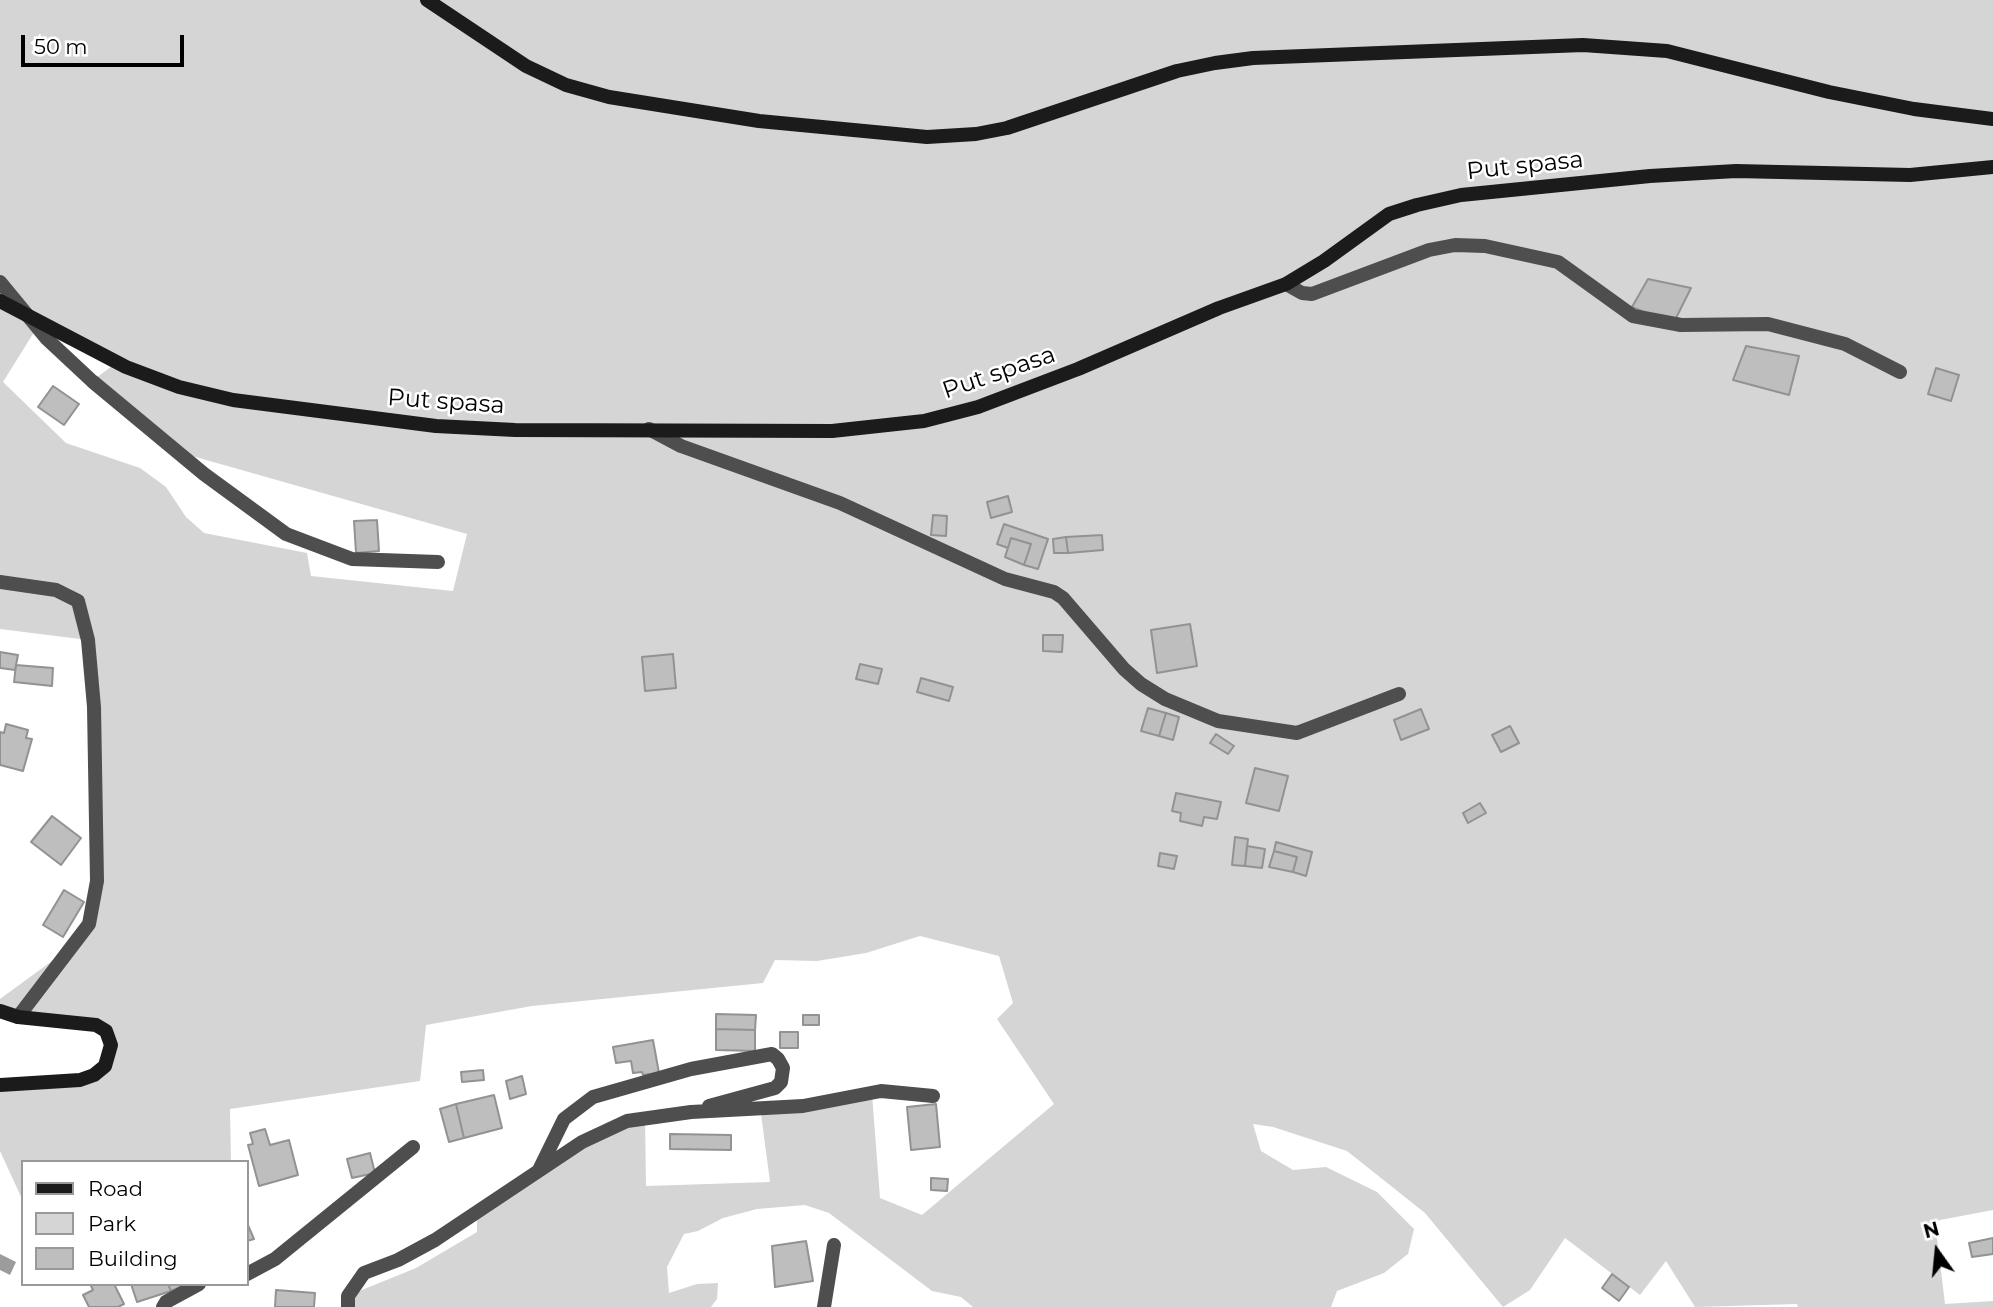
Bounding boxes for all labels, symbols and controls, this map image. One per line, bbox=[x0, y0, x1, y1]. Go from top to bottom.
scale bar bbox=[24, 21, 187, 65]
text: 50 m bbox=[34, 34, 88, 59]
street label: Put spasa bbox=[1465, 146, 1585, 186]
street label: Put spasa bbox=[939, 340, 1059, 406]
street label: Put spasa bbox=[386, 384, 506, 420]
legend bbox=[21, 1160, 248, 1286]
text: Road bbox=[88, 1176, 143, 1201]
text: Park bbox=[88, 1211, 136, 1236]
north arrow bbox=[1902, 1216, 1972, 1286]
text: N bbox=[1921, 1217, 1942, 1243]
text: Building bbox=[88, 1246, 178, 1271]

